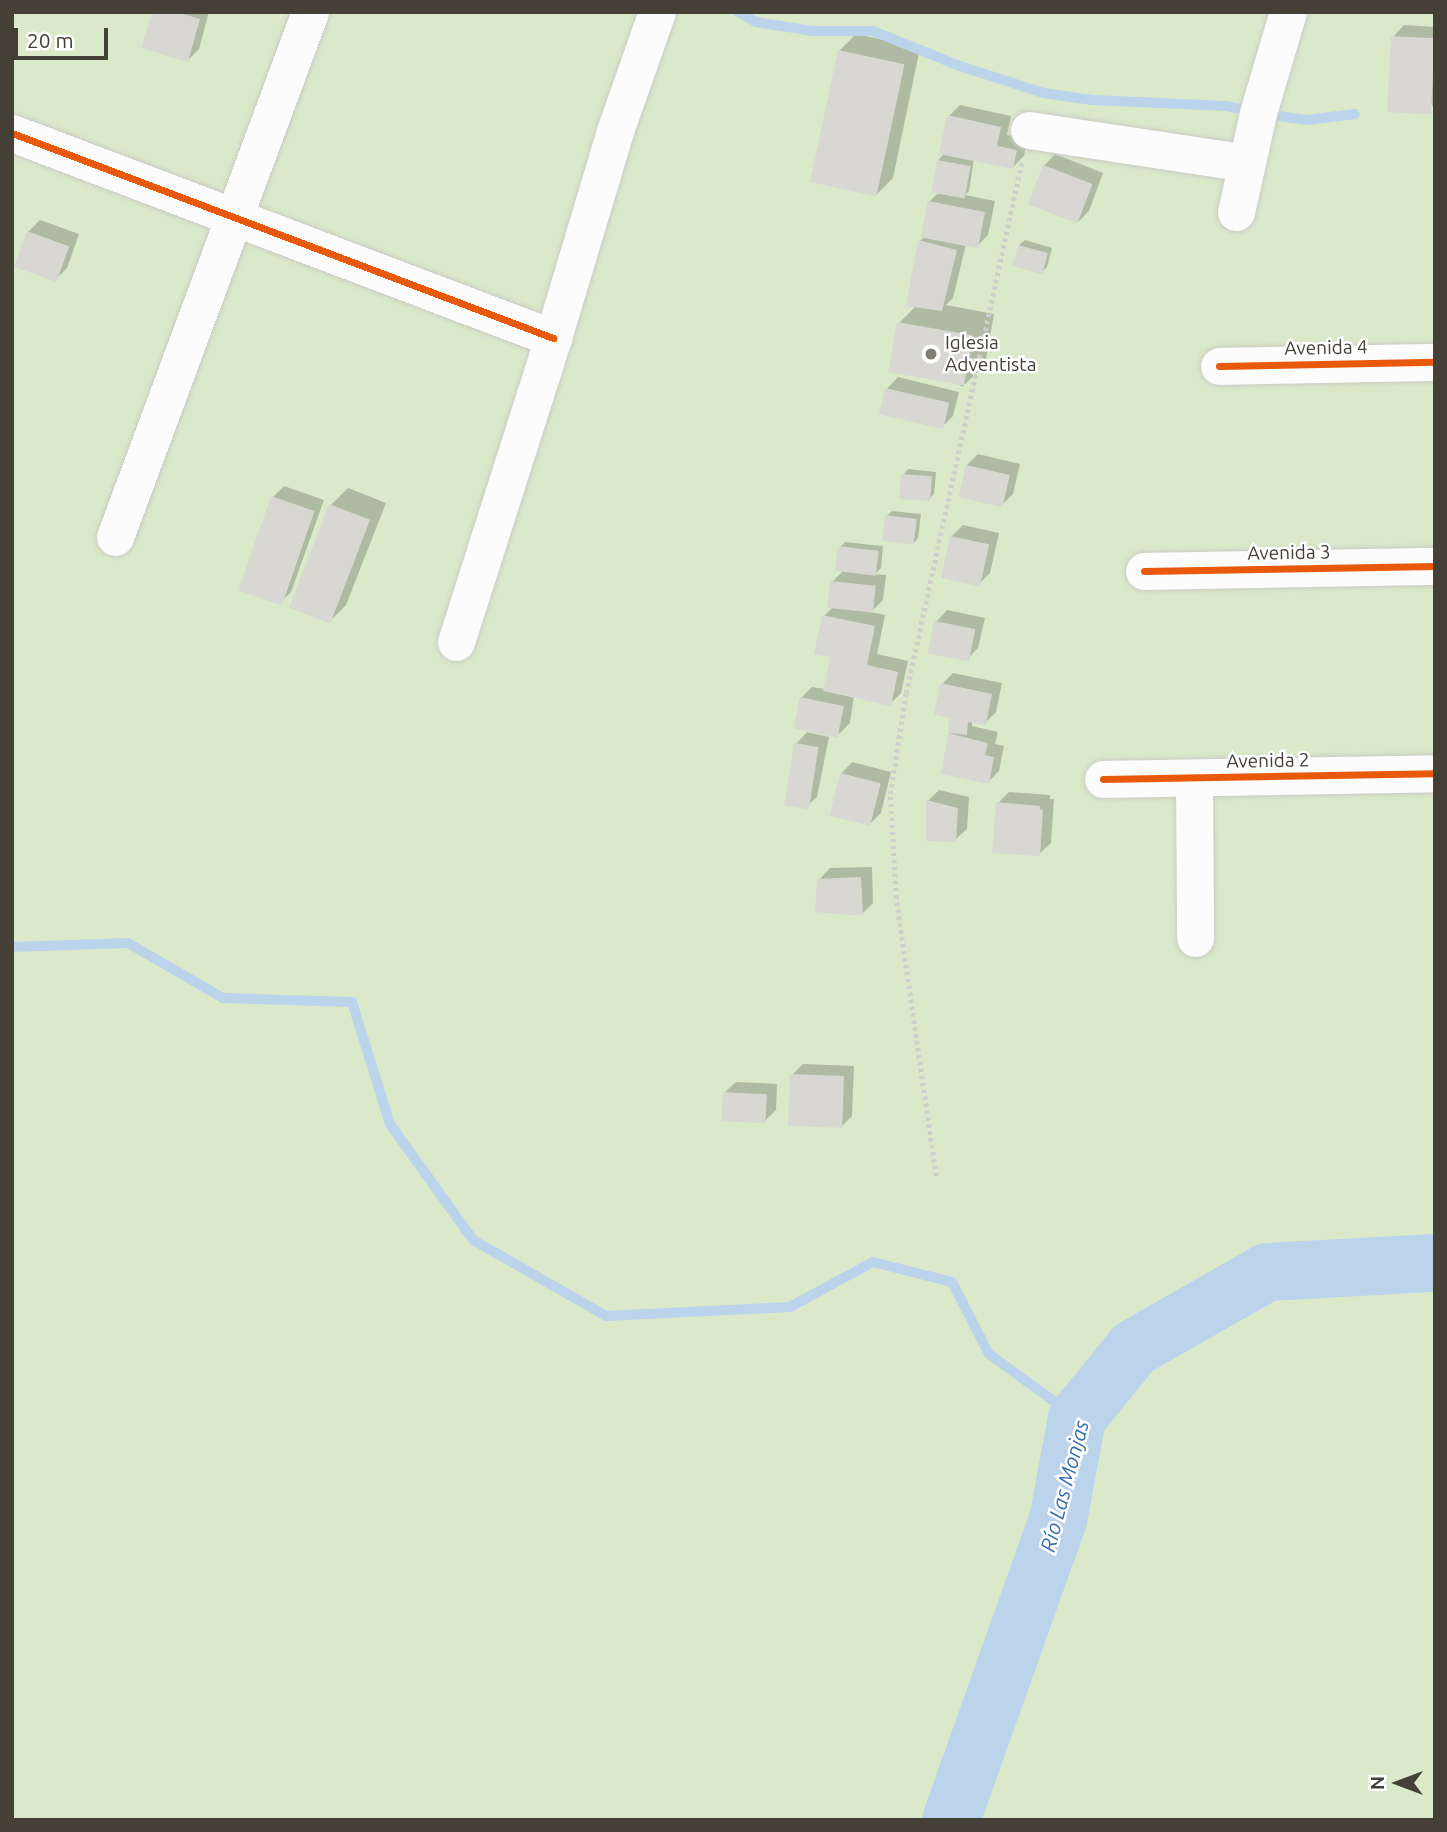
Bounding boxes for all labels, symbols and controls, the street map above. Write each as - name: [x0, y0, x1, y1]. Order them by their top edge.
- scale bar: [18, 14, 112, 58]
- text: 20 m: [27, 28, 74, 52]
- place label: Iglesia Adventista: [945, 332, 1037, 376]
- street label: Avenida 4: [1284, 336, 1368, 360]
- marker: Iglesia Adventista: [923, 346, 939, 362]
- street label: Avenida 3: [1247, 541, 1331, 565]
- street label: Avenida 2: [1226, 749, 1310, 773]
- water label: Río Las Monjas: [1034, 1418, 1094, 1554]
- north arrow: [1363, 1748, 1433, 1818]
- text: N: [1366, 1776, 1388, 1790]

